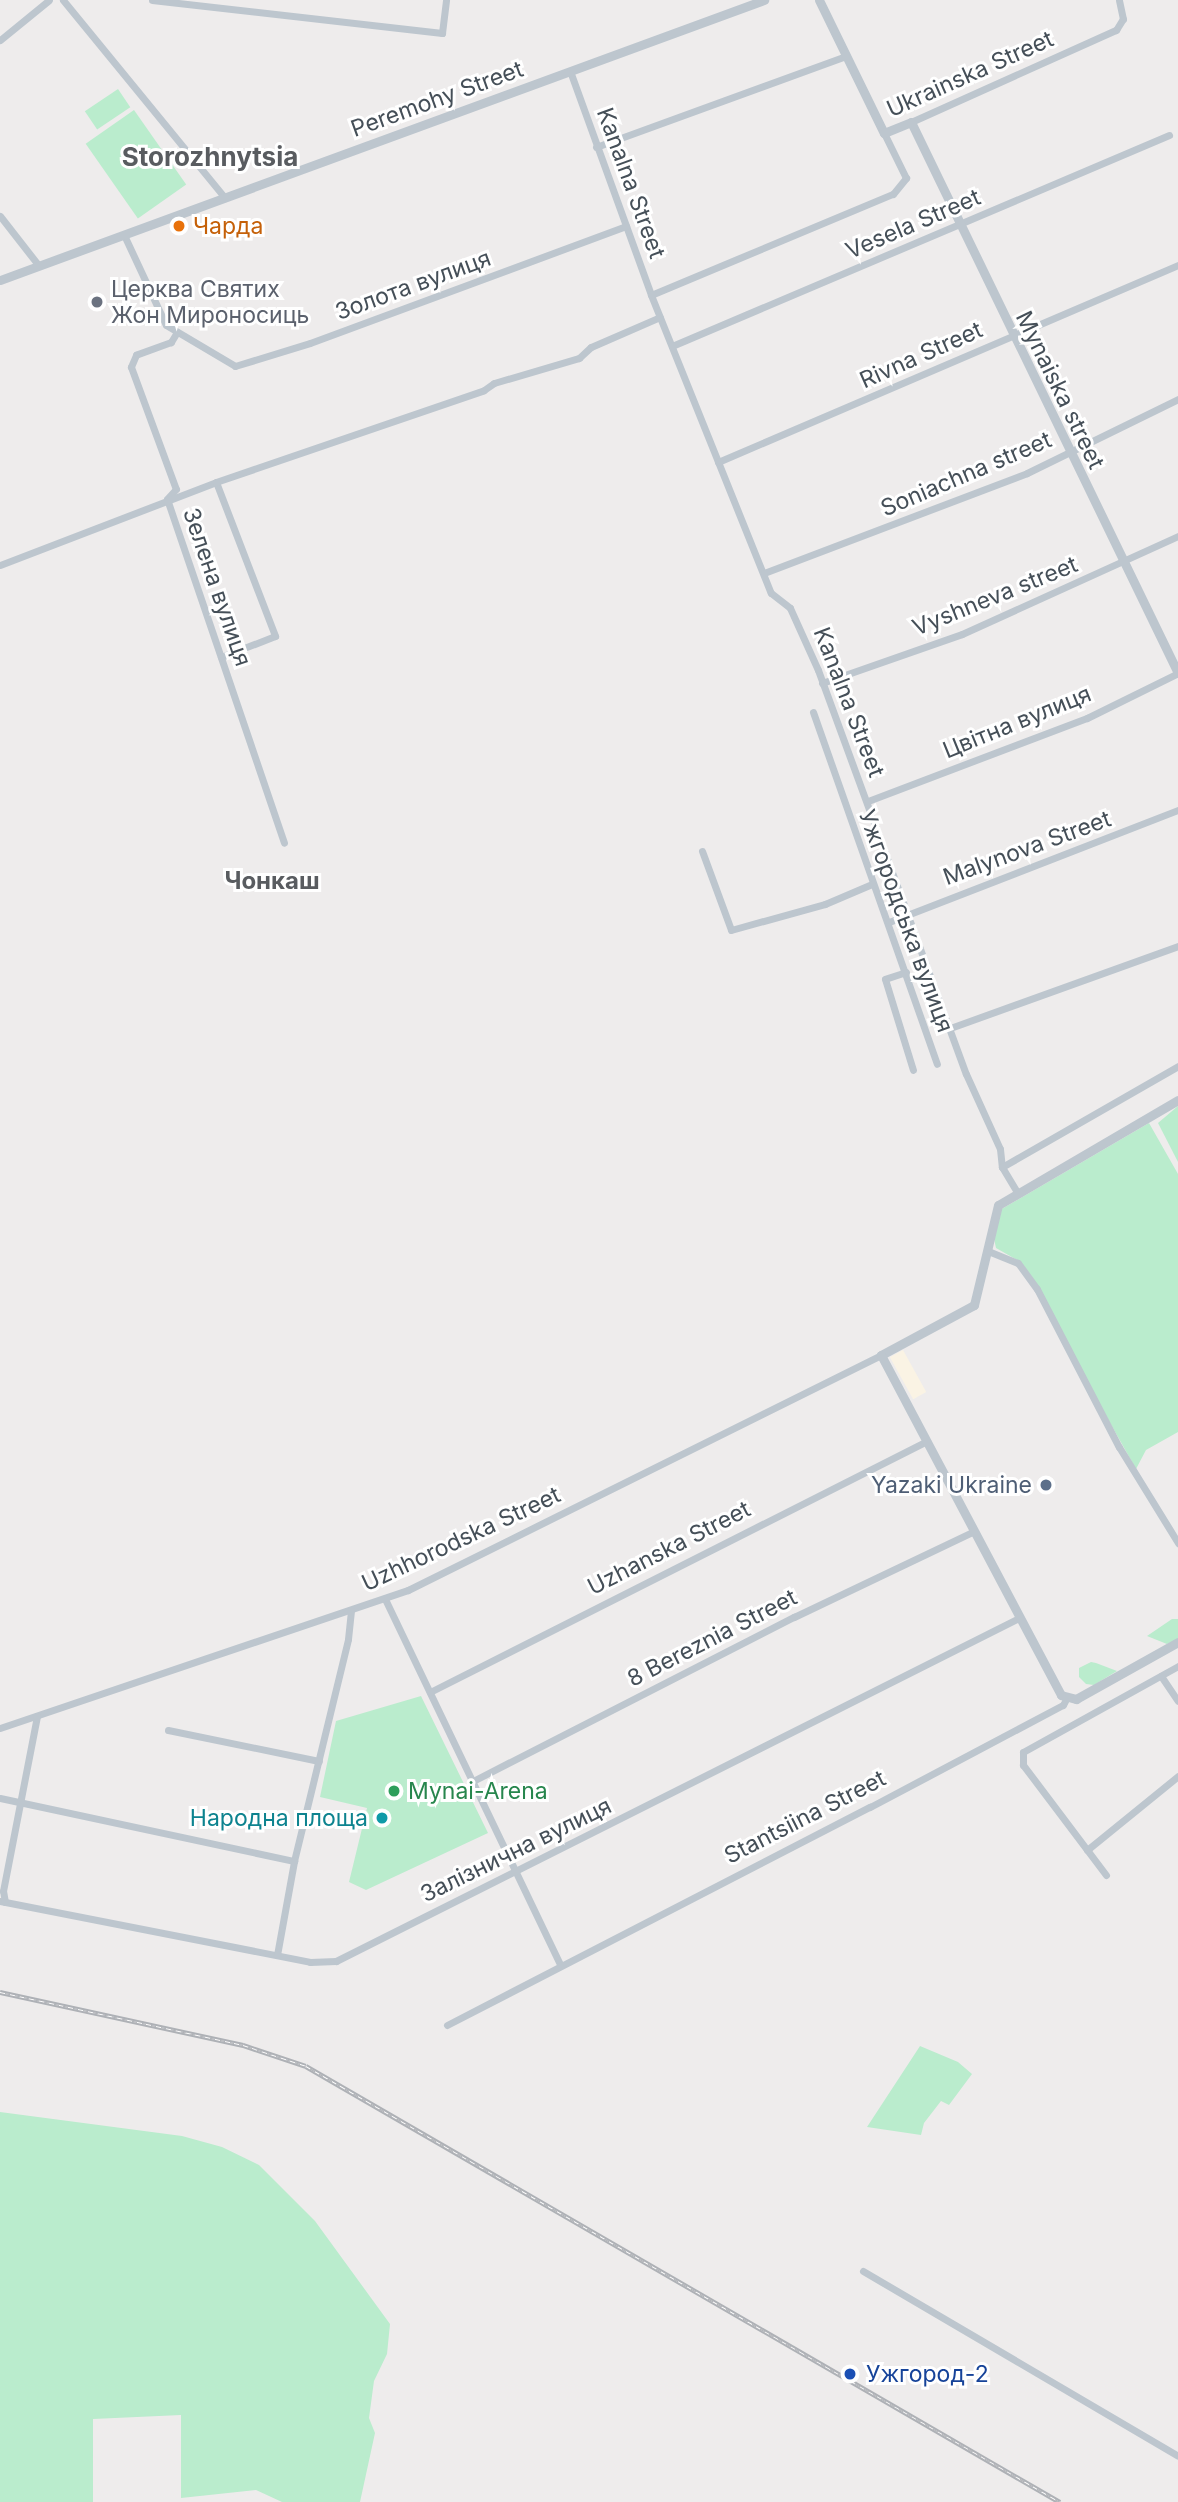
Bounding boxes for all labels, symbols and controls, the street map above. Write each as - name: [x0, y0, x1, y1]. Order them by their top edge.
- street label: Ukrainska Street: [882, 25, 1058, 123]
- street label: Peremohy Street: [347, 55, 527, 143]
- street label: Kanalna Street: [591, 104, 671, 262]
- district label: Storozhnytsia: [122, 141, 298, 173]
- street label: Vesela Street: [842, 183, 984, 265]
- place label: Чарда: [193, 212, 263, 240]
- marker: Чарда: [171, 218, 187, 234]
- street label: Золота вулиця: [332, 244, 494, 326]
- place label: Церква Святих Жон Мироносиць: [111, 275, 309, 329]
- marker: Церква Святих Жон Мироносиць: [89, 294, 105, 310]
- street label: Mynaiska street: [1010, 307, 1110, 473]
- street label: Rivna Street: [855, 316, 987, 394]
- street label: Soniachna street: [877, 426, 1055, 522]
- street label: Зелена вулиця: [177, 504, 257, 670]
- street label: Vyshneva street: [908, 550, 1082, 642]
- street label: Kanalna Street: [808, 623, 890, 781]
- street label: Цвітна вулиця: [939, 680, 1095, 764]
- street label: Malynova Street: [939, 805, 1115, 891]
- street label: Ужгородська вулиця: [853, 806, 959, 1036]
- district label: Чонкаш: [224, 867, 320, 895]
- place label: Yazaki Ukraine: [871, 1471, 1032, 1499]
- marker: Yazaki Ukraine: [1038, 1477, 1054, 1493]
- street label: Uzhhorodska Street: [357, 1481, 565, 1597]
- street label: Uzhanska Street: [583, 1495, 755, 1601]
- street label: 8 Bereznia Street: [623, 1583, 801, 1693]
- street label: Stantsiina Street: [720, 1764, 890, 1870]
- place label: Mynai-Arena: [408, 1777, 548, 1805]
- marker: Mynai-Arena: [386, 1783, 402, 1799]
- street label: Залізнична вулиця: [416, 1792, 616, 1908]
- place label: Народна площа: [190, 1804, 368, 1832]
- marker: Народна площа: [374, 1810, 390, 1826]
- place label: Ужгород-2: [866, 2360, 989, 2388]
- marker: Ужгород-2: [840, 2364, 860, 2384]

